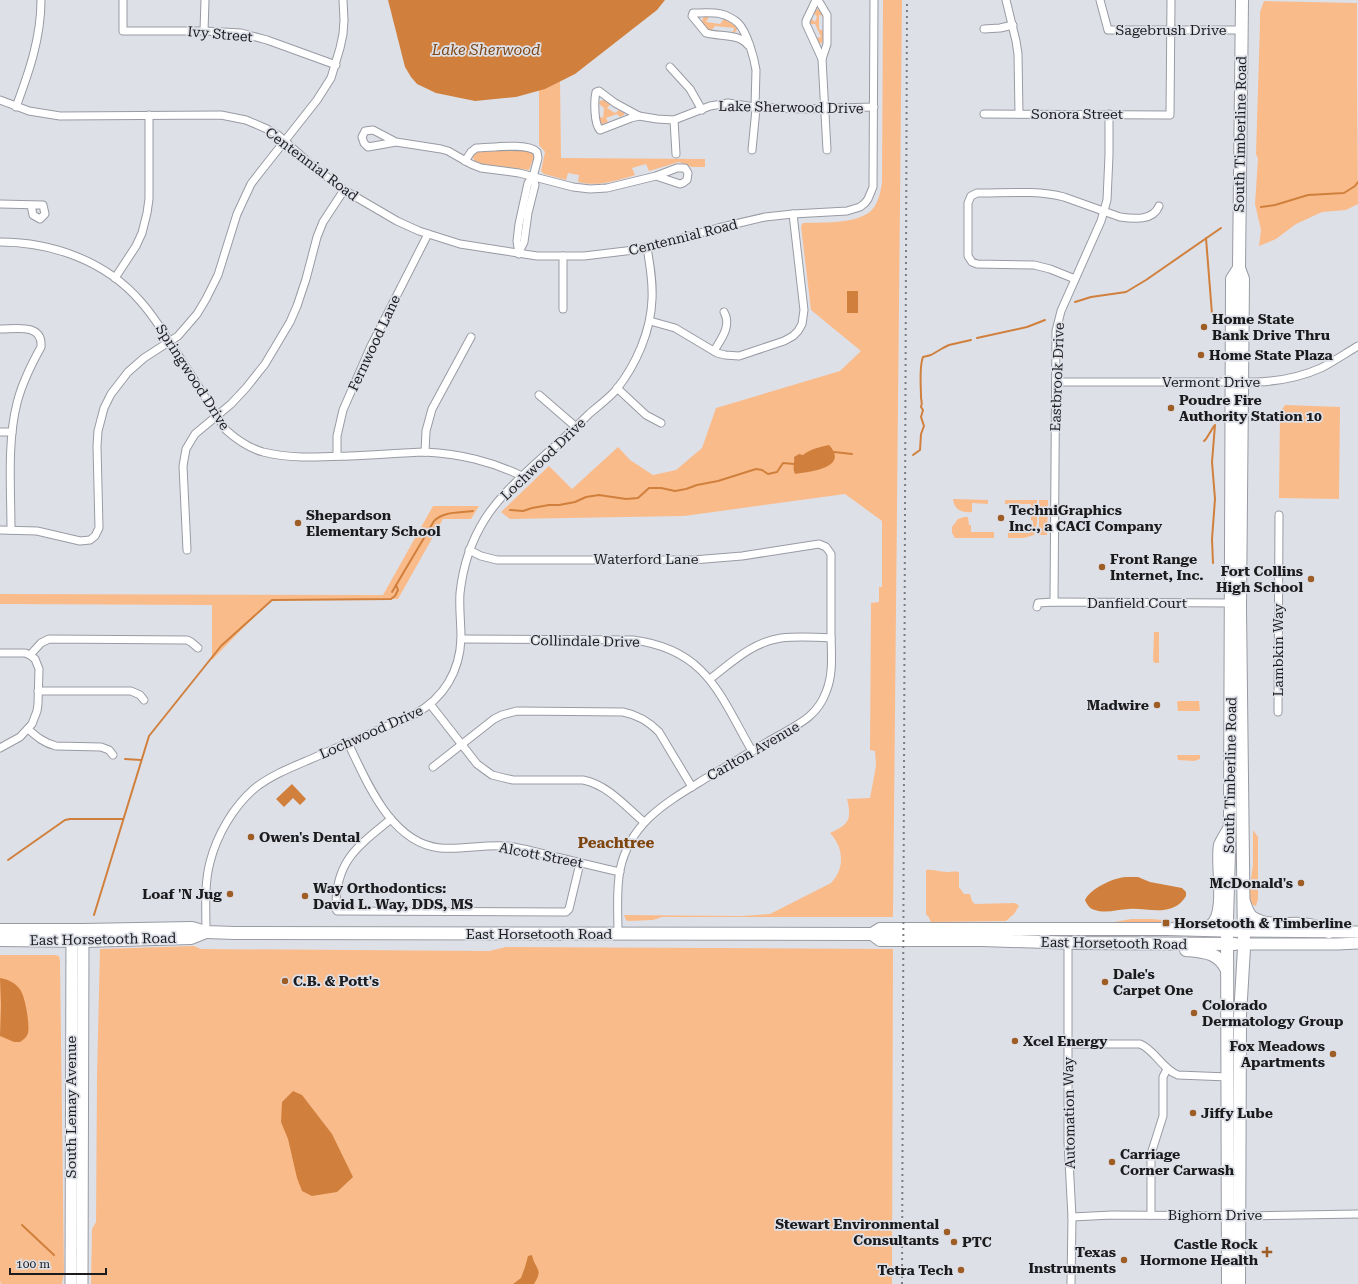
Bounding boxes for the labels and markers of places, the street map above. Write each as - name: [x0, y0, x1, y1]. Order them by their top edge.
- place label: Home State Bank Drive Thru: [1212, 311, 1330, 343]
- marker: Home State Bank Drive Thru: [1199, 322, 1209, 332]
- place label: Home State Plaza: [1209, 347, 1333, 363]
- marker: Home State Plaza: [1196, 350, 1206, 360]
- place label: Poudre Fire Authority Station 10: [1179, 392, 1322, 424]
- marker: Poudre Fire Authority Station 10: [1166, 403, 1176, 413]
- place label: TechniGraphics Inc., a CACI Company: [1009, 502, 1163, 534]
- place label: Shepardson Elementary School: [306, 507, 441, 539]
- marker: TechniGraphics Inc., a CACI Company: [996, 513, 1006, 523]
- marker: Shepardson Elementary School: [293, 518, 303, 528]
- place label: Front Range Internet, Inc.: [1110, 551, 1204, 583]
- marker: Front Range Internet, Inc.: [1097, 562, 1107, 572]
- place label: Fort Collins High School: [1216, 563, 1303, 595]
- marker: Fort Collins High School: [1306, 574, 1316, 584]
- place label: Madwire: [1087, 697, 1149, 713]
- marker: Madwire: [1152, 700, 1162, 710]
- place label: Owen's Dental: [259, 829, 361, 845]
- marker: Owen's Dental: [246, 832, 256, 842]
- place label: McDonald's: [1210, 875, 1293, 891]
- marker: McDonald's: [1296, 878, 1306, 888]
- place label: Way Orthodontics: David L. Way, DDS, MS: [313, 880, 473, 912]
- place label: Loaf 'N Jug: [142, 886, 222, 902]
- marker: Loaf 'N Jug: [225, 889, 235, 899]
- marker: Way Orthodontics: David L. Way, DDS, MS: [300, 891, 310, 901]
- place label: Horsetooth & Timberline: [1174, 915, 1352, 931]
- marker: Horsetooth & Timberline: [1161, 918, 1171, 928]
- place label: Dale's Carpet One: [1113, 966, 1193, 998]
- place label: C.B. & Pott's: [293, 973, 379, 989]
- marker: C.B. & Pott's: [280, 976, 290, 986]
- marker: Dale's Carpet One: [1100, 977, 1110, 987]
- place label: Colorado Dermatology Group: [1202, 997, 1343, 1029]
- marker: Colorado Dermatology Group: [1189, 1008, 1199, 1018]
- place label: Xcel Energy: [1023, 1033, 1108, 1049]
- marker: Xcel Energy: [1010, 1036, 1020, 1046]
- place label: Fox Meadows Apartments: [1230, 1038, 1325, 1070]
- marker: Fox Meadows Apartments: [1328, 1049, 1338, 1059]
- place label: Jiffy Lube: [1201, 1105, 1273, 1121]
- marker: Jiffy Lube: [1188, 1108, 1198, 1118]
- place label: Carriage Corner Carwash: [1120, 1146, 1235, 1178]
- marker: Carriage Corner Carwash: [1107, 1157, 1117, 1167]
- place label: Stewart Environmental Consultants: [775, 1216, 939, 1248]
- marker: Stewart Environmental Consultants: [942, 1227, 952, 1237]
- place label: PTC: [962, 1234, 992, 1250]
- place label: Castle Rock Hormone Health: [1140, 1236, 1259, 1268]
- marker: PTC: [949, 1237, 959, 1247]
- place label: Texas Instruments: [1028, 1244, 1116, 1276]
- marker: Castle Rock Hormone Health: [1261, 1246, 1273, 1258]
- marker: Texas Instruments: [1119, 1255, 1129, 1265]
- place label: Tetra Tech: [877, 1262, 954, 1278]
- marker: Tetra Tech: [956, 1265, 966, 1275]

